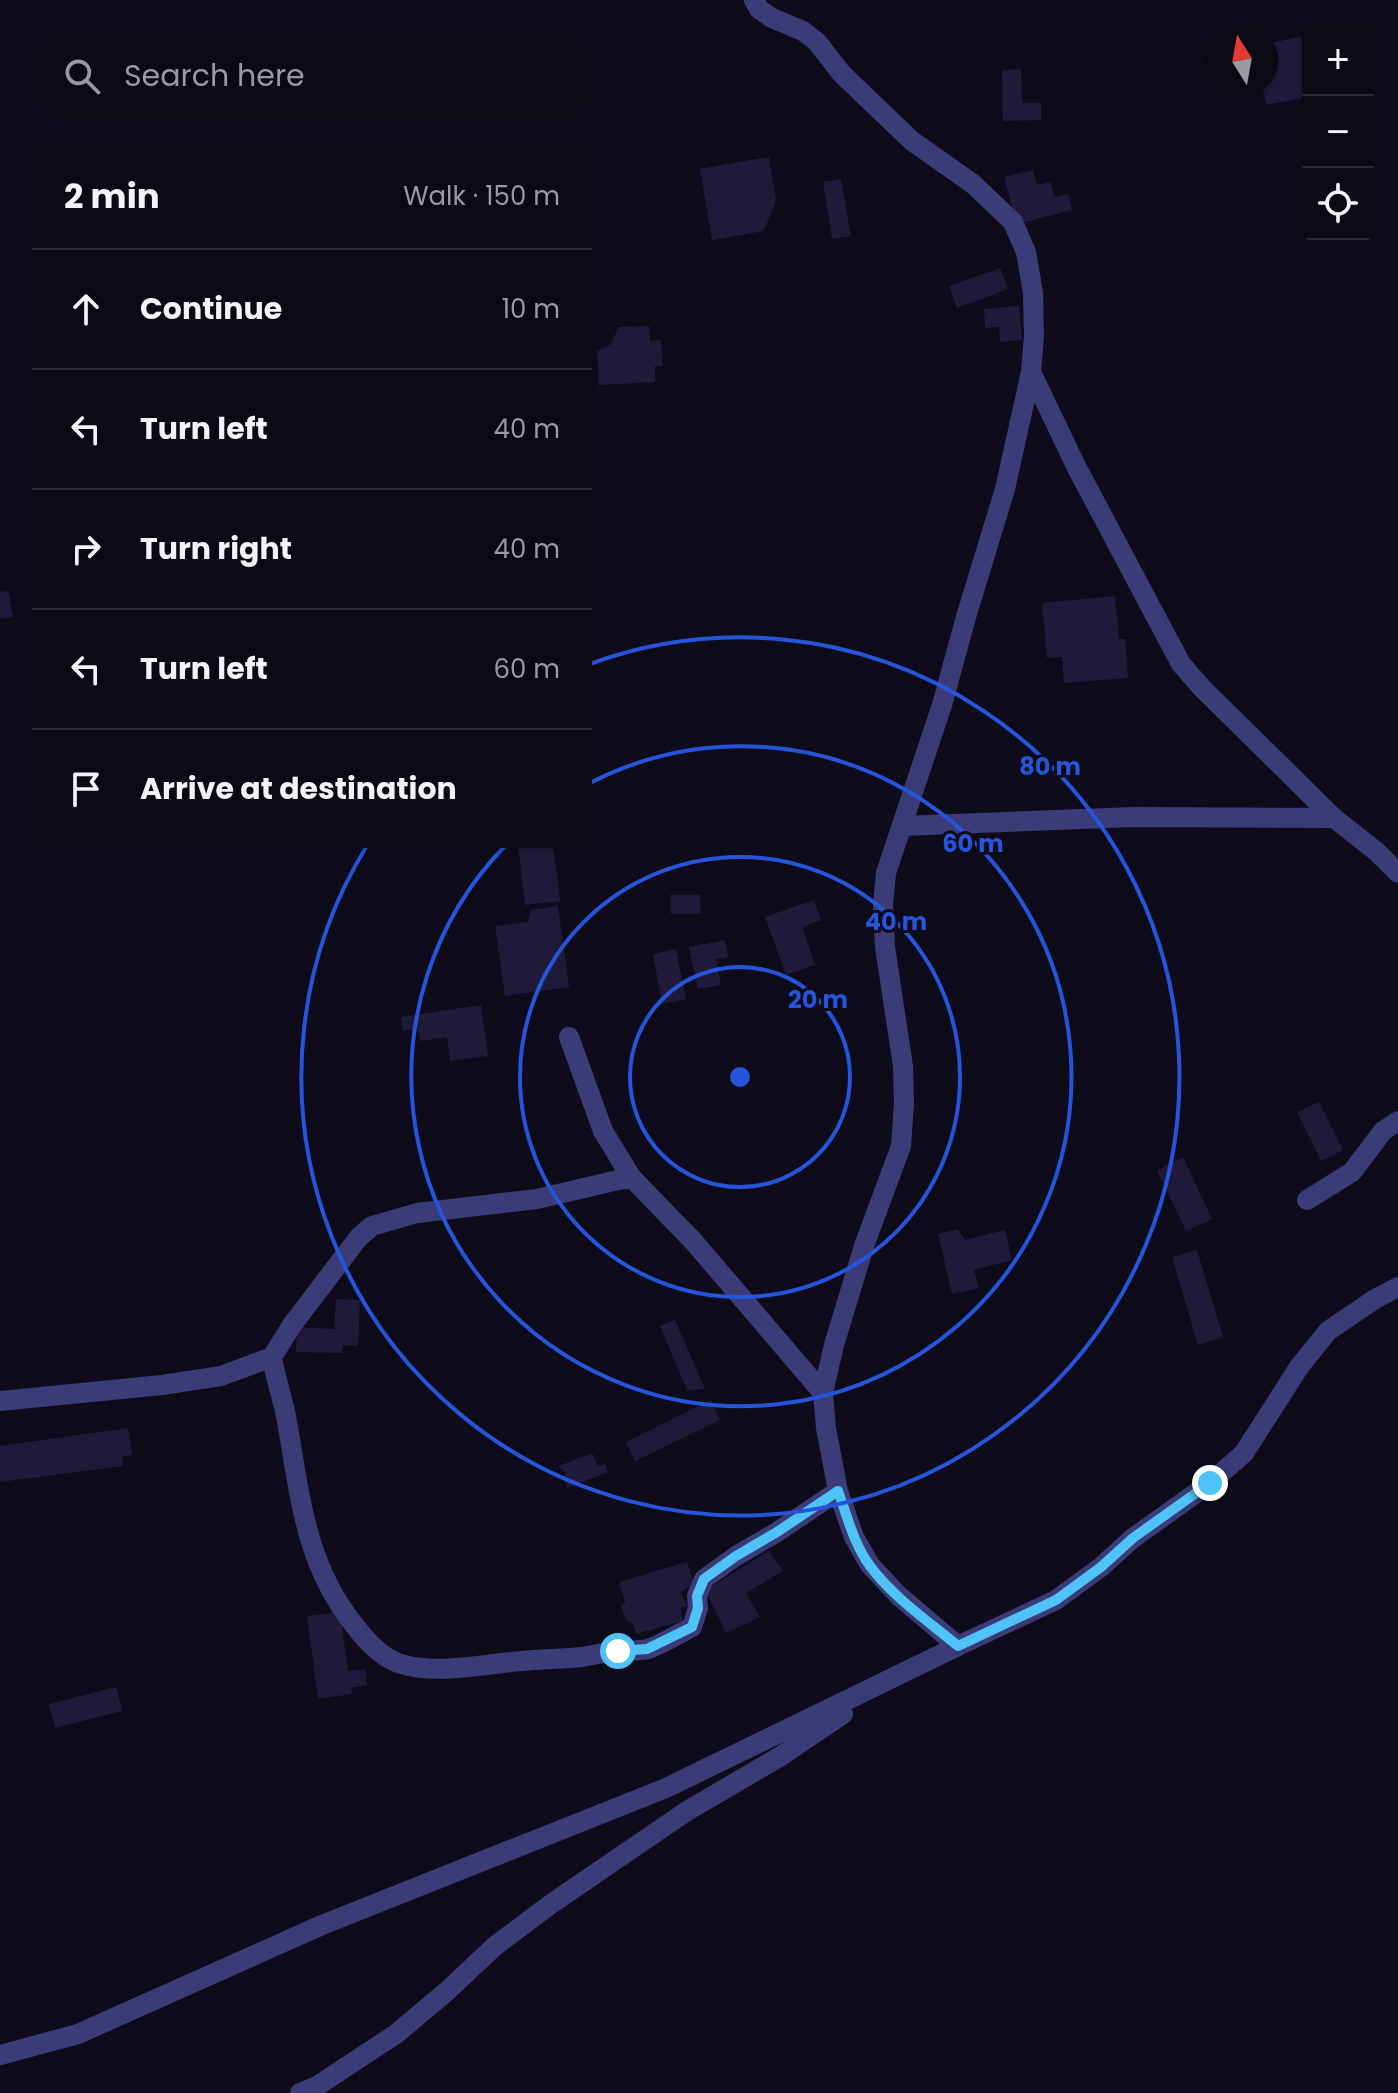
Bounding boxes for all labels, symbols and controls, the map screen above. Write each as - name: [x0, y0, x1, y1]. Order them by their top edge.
- north arrow: [1206, 24, 1278, 96]
- map controls: [1302, 24, 1374, 240]
- button: +: [1302, 24, 1374, 96]
- search box: [32, 32, 592, 120]
- icon: search: [60, 54, 104, 98]
- text: Search here: [124, 54, 305, 97]
- button: −: [1302, 96, 1374, 168]
- button: locate: [1302, 168, 1374, 240]
- text: 2 min: [64, 172, 160, 220]
- text: Walk · 150 m: [403, 178, 560, 214]
- icon: ahead: [64, 287, 108, 331]
- text: Continue: [140, 287, 282, 330]
- text: 10 m: [502, 291, 560, 327]
- icon: left: [64, 407, 108, 451]
- text: Turn left: [140, 407, 268, 450]
- text: 40 m: [494, 411, 560, 447]
- icon: right: [64, 527, 108, 571]
- text: Turn right: [140, 527, 292, 570]
- text: 40 m: [494, 531, 560, 567]
- icon: left: [64, 647, 108, 691]
- text: Turn left: [140, 647, 268, 690]
- text: 60 m: [493, 651, 560, 687]
- text: 80 m: [1019, 750, 1081, 783]
- icon: arrive: [64, 767, 108, 811]
- text: Arrive at destination: [140, 767, 457, 810]
- text: 60 m: [942, 827, 1004, 860]
- text: 40 m: [865, 905, 927, 938]
- text: 20 m: [788, 983, 848, 1016]
- centre of rings: [726, 1063, 754, 1091]
- route end: [1192, 1465, 1228, 1501]
- route start: [600, 1633, 636, 1669]

